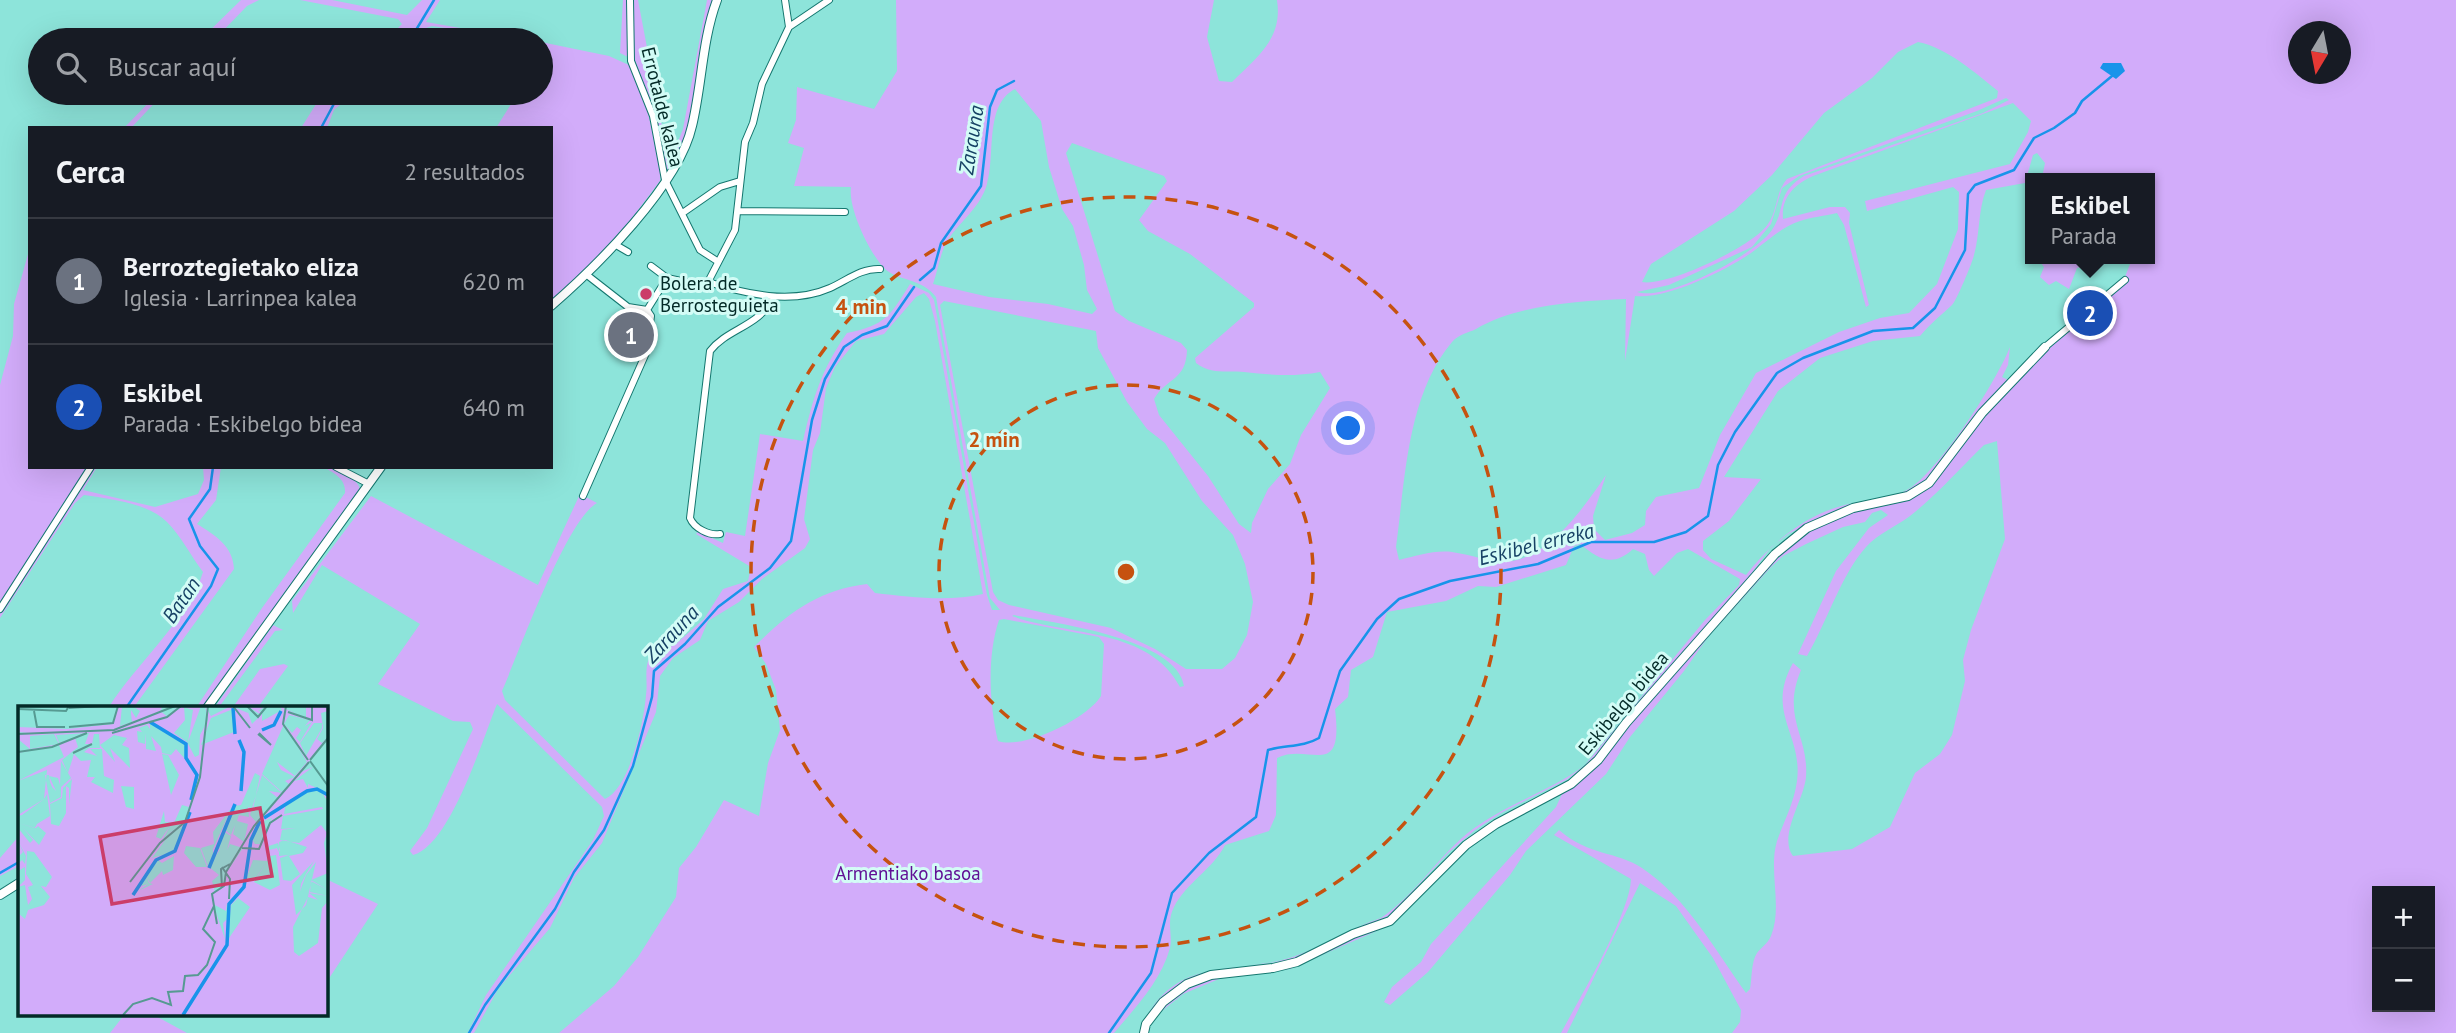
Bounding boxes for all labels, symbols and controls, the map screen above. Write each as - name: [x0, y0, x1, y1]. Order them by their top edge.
- north arrow: [2288, 21, 2351, 84]
- search box: [28, 28, 553, 105]
- street label: Errotalde kalea: [637, 45, 689, 169]
- icon: search: [52, 48, 90, 86]
- text: Buscar aquí: [108, 50, 236, 83]
- water label: Zarauna: [952, 103, 990, 178]
- text: Cerca: [56, 152, 125, 191]
- text: 2 resultados: [404, 157, 525, 186]
- popup: [2025, 173, 2155, 264]
- text: Eskibel: [2050, 188, 2130, 221]
- text: Parada: [2050, 221, 2117, 250]
- text: Berroztegietako eliza: [123, 250, 359, 283]
- text: 1: [72, 267, 86, 296]
- text: 620 m: [463, 267, 525, 296]
- place label: Bolera de Berrosteguieta: [660, 271, 779, 317]
- text: Iglesia · Larrinpea kalea: [123, 283, 357, 312]
- marker: Bolera de Berrosteguieta: [638, 286, 654, 302]
- pin: 2: [2067, 287, 2113, 339]
- text: 4 min: [835, 293, 887, 320]
- pin: 1: [608, 309, 654, 361]
- text: Eskibel: [123, 376, 202, 409]
- text: 2: [72, 393, 86, 422]
- text: 640 m: [463, 393, 525, 422]
- text: Parada · Eskibelgo bidea: [123, 409, 363, 438]
- your location: [1331, 411, 1365, 445]
- text: 2 min: [968, 426, 1020, 453]
- water label: Eskibel erreka: [1475, 516, 1597, 571]
- centre of rings: [1114, 560, 1138, 584]
- water label: Batan: [156, 572, 206, 628]
- water label: Zarauna: [637, 599, 705, 669]
- street label: Eskibelgo bidea: [1573, 646, 1673, 760]
- inset map: [18, 706, 327, 1016]
- park label: Armentiako basoa: [835, 861, 981, 885]
- map controls: [2372, 886, 2435, 1012]
- button: +: [2372, 886, 2435, 949]
- button: −: [2372, 949, 2435, 1012]

